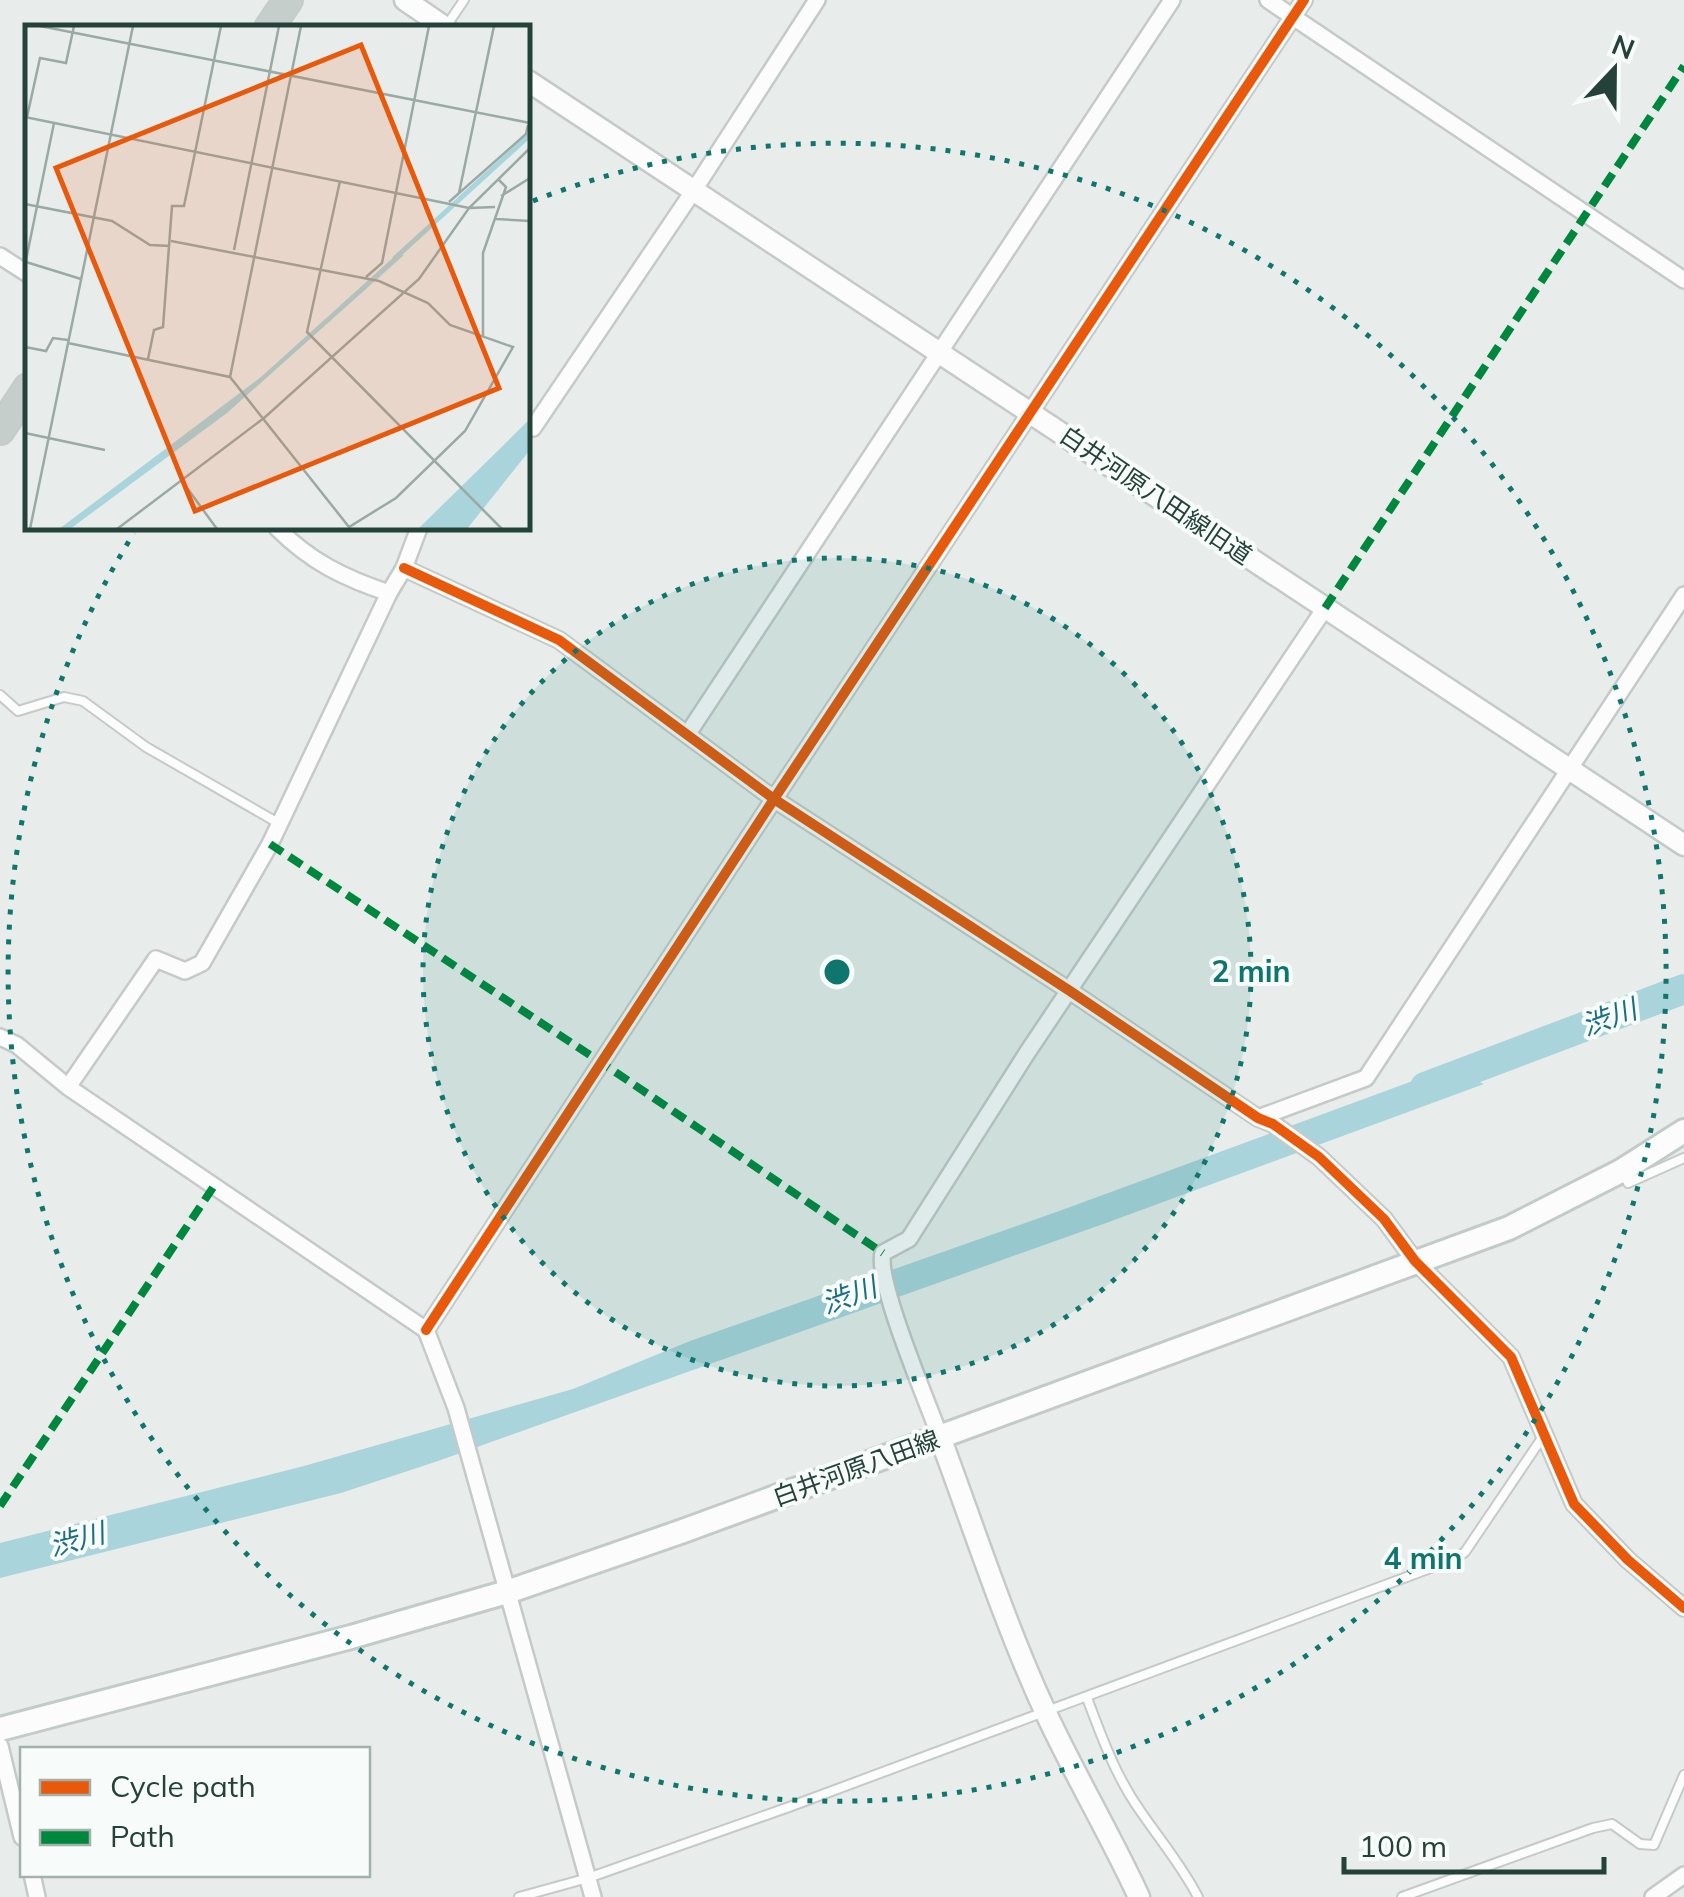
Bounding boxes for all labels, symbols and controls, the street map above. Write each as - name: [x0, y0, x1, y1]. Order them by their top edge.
- north arrow: [1564, 20, 1664, 120]
- inset map: [25, 25, 530, 530]
- text: N: [1607, 26, 1640, 67]
- street label: 白井河原八田線旧道: [1054, 419, 1258, 570]
- text: 2 min: [1211, 952, 1291, 990]
- centre of rings: [819, 954, 855, 990]
- water label: 渋川: [1577, 989, 1644, 1043]
- water label: 渋川: [817, 1267, 884, 1321]
- street label: 白井河原八田線: [768, 1423, 943, 1512]
- water label: 渋川: [45, 1514, 111, 1563]
- text: 4 min: [1383, 1539, 1463, 1577]
- legend: [20, 1747, 370, 1877]
- text: Cycle path: [110, 1767, 256, 1805]
- scale bar: [1344, 1812, 1604, 1874]
- text: Path: [110, 1817, 175, 1855]
- text: 100 m: [1359, 1827, 1447, 1865]

